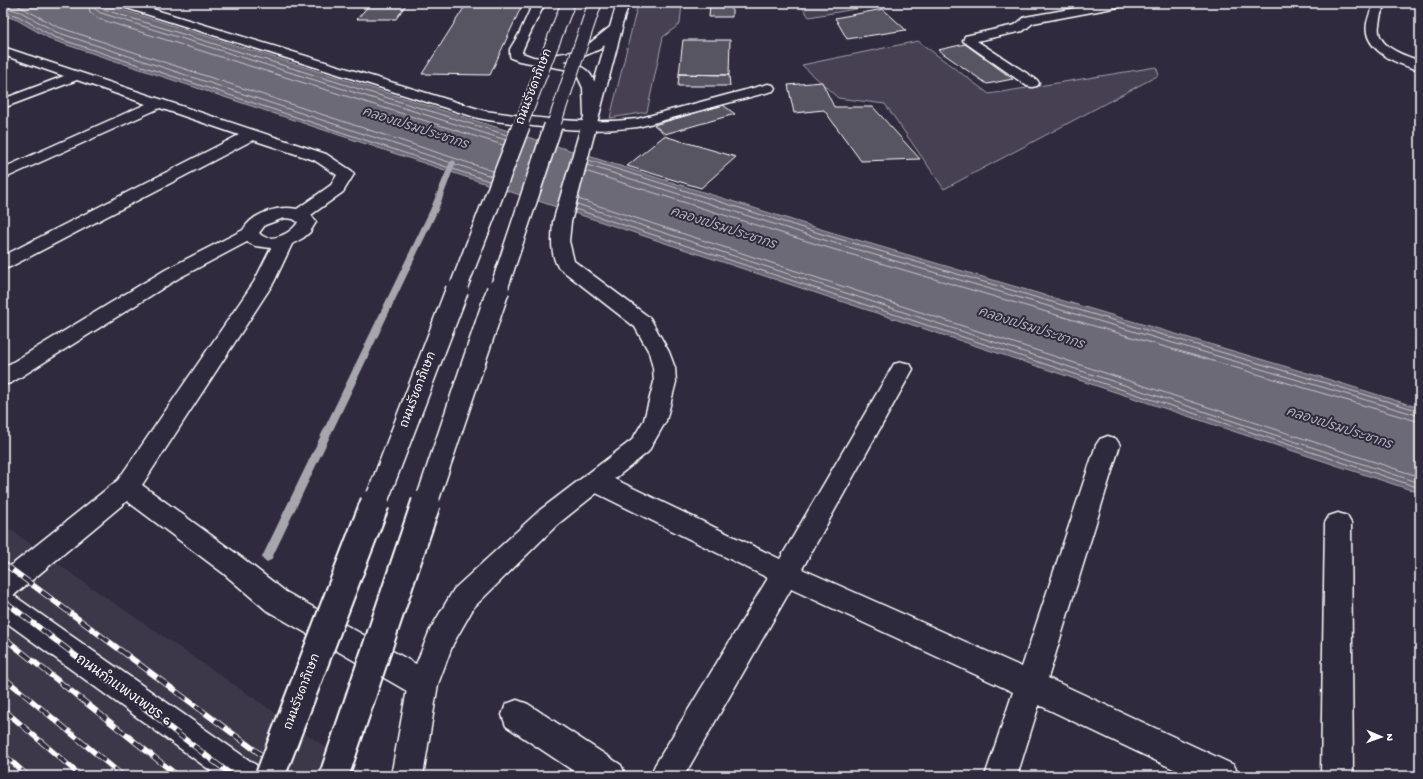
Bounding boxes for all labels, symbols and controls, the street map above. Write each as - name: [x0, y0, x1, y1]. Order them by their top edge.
- street label: ถนนรัชดาภิเษก: [512, 46, 556, 127]
- water label: คลองเปรมประชากร: [360, 103, 471, 154]
- water label: คลองเปรมประชากร: [668, 203, 779, 254]
- water label: คลองเปรมประชากร: [976, 303, 1087, 354]
- street label: ถนนรัชดาภิเษก: [396, 349, 440, 430]
- water label: คลองเปรมประชากร: [1284, 403, 1395, 454]
- street label: ถนนกำแพงเพชร 6: [72, 650, 176, 731]
- street label: ถนนรัชดาภิเษก: [280, 651, 324, 732]
- north arrow: [1361, 717, 1401, 757]
- text: N: [1383, 733, 1395, 741]

